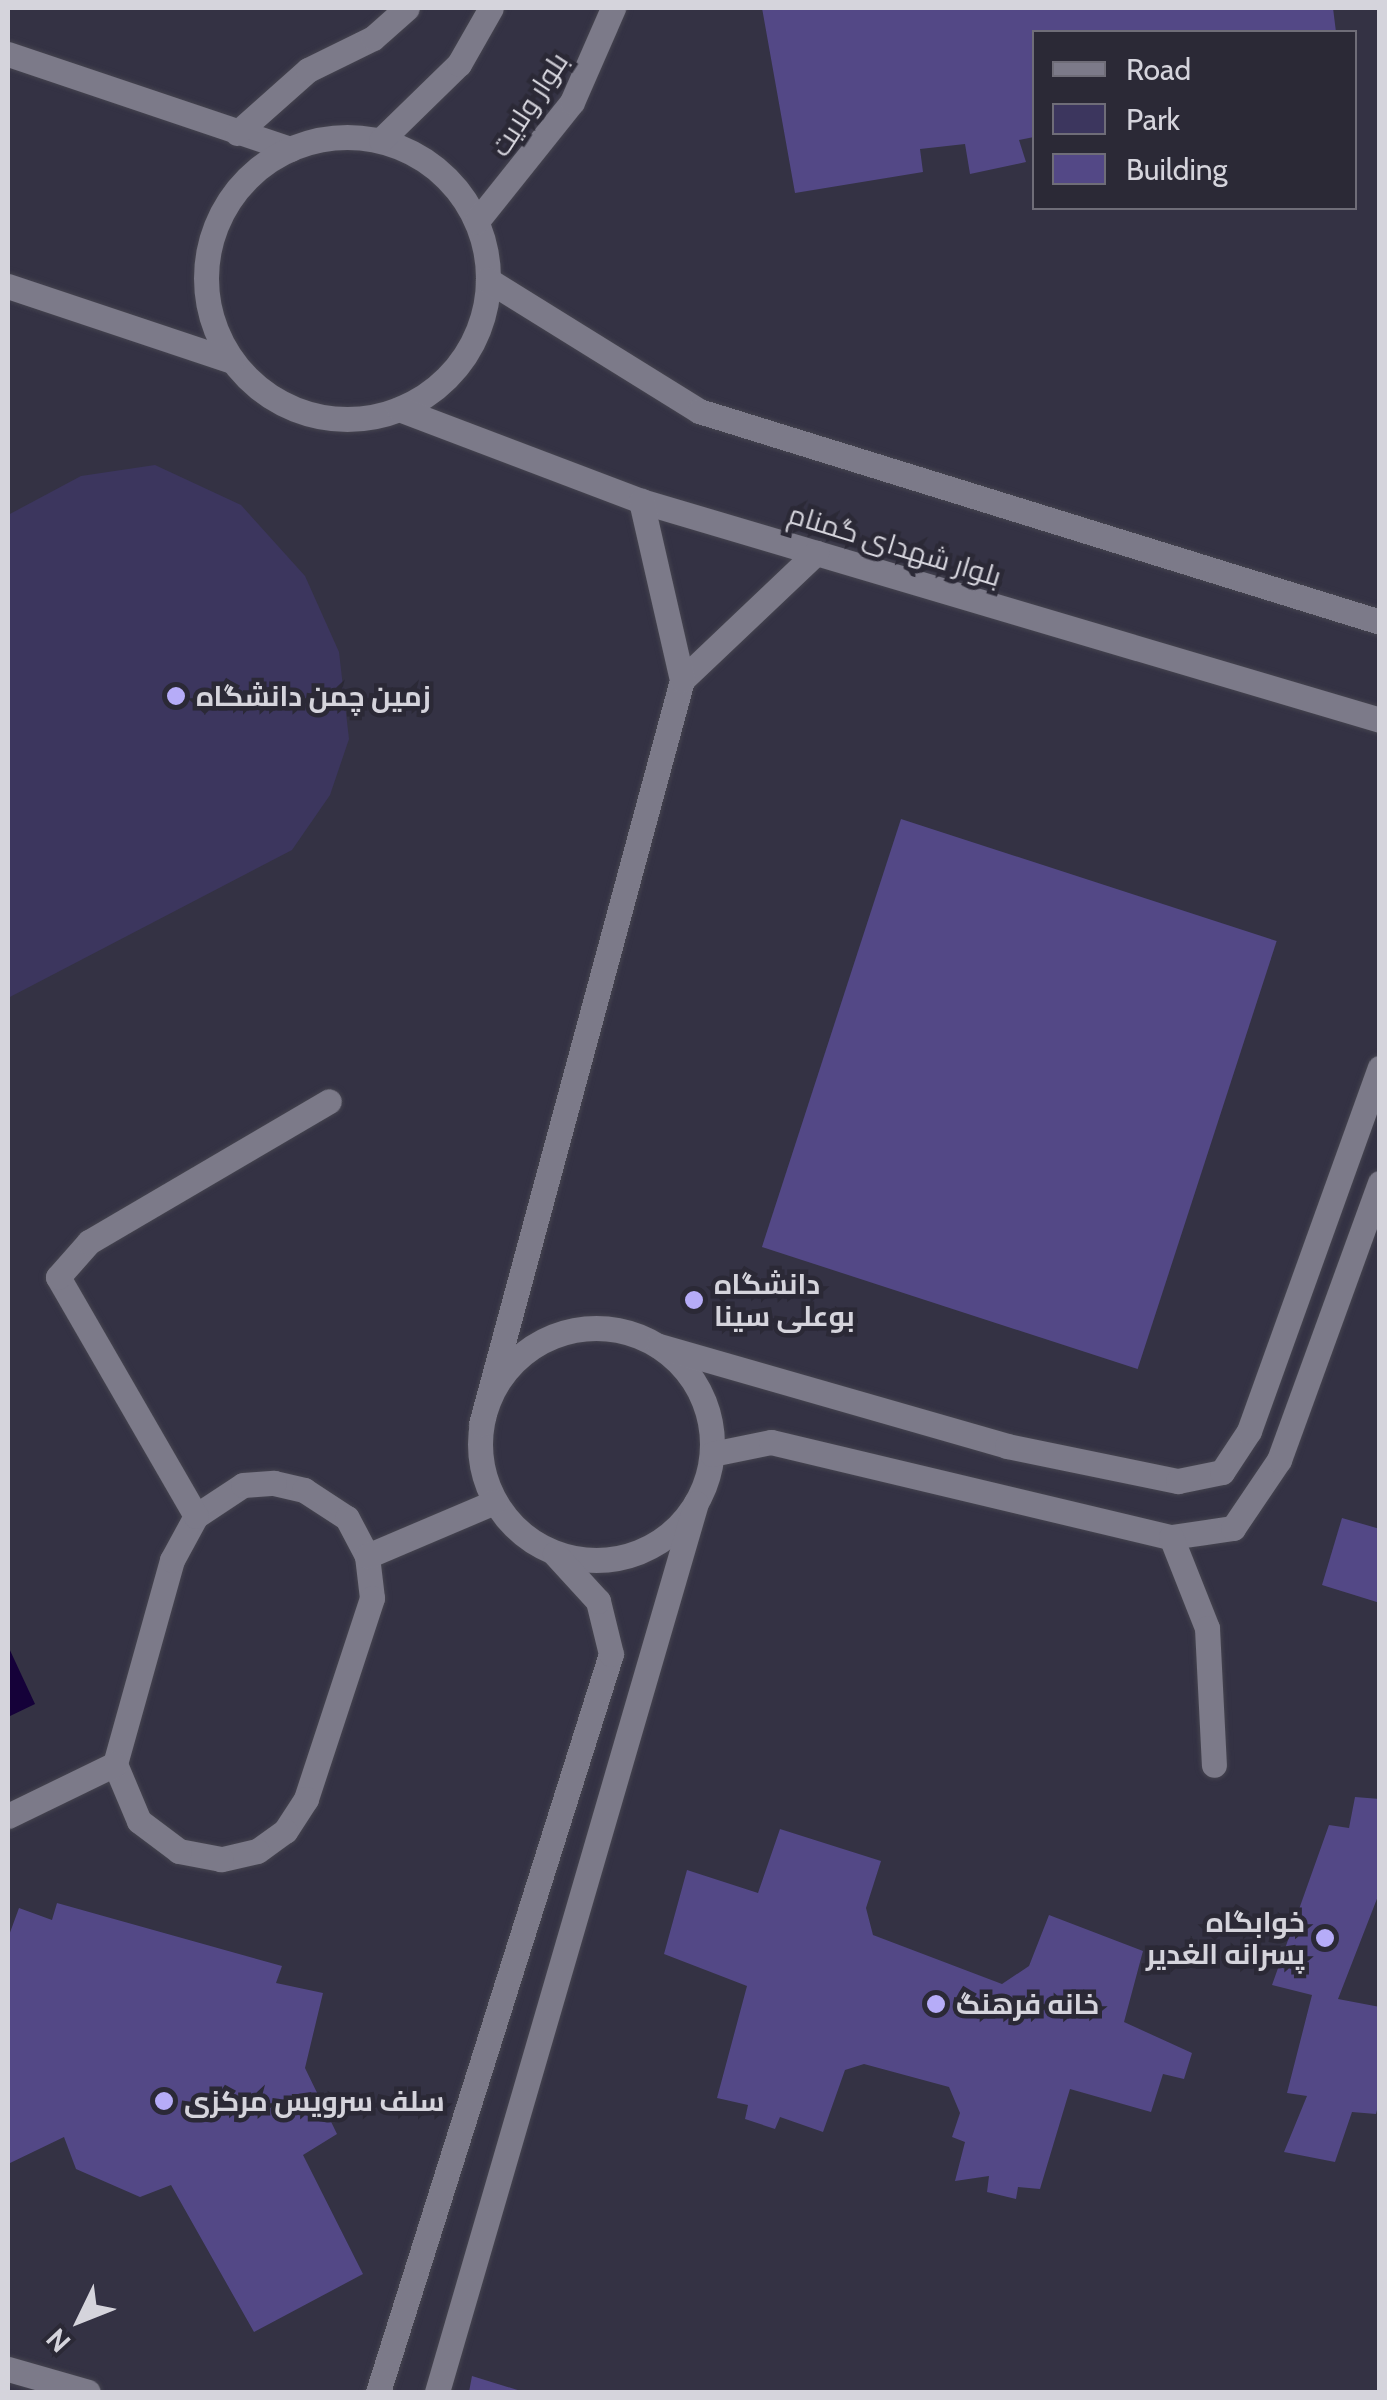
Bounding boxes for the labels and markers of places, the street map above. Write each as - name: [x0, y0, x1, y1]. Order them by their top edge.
- place label: زمین چمن دانشگاه: [196, 679, 431, 713]
- marker: زمین چمن دانشگاه: [165, 685, 187, 707]
- place label: دانشگاه بوعلی سینا: [714, 1267, 855, 1333]
- marker: دانشگاه بوعلی سینا: [683, 1289, 705, 1311]
- place label: خوابگاه پسرانه الغدیر: [1146, 1905, 1305, 1971]
- marker: خوابگاه پسرانه الغدیر: [1314, 1927, 1336, 1949]
- place label: خانه فرهنگ: [956, 1987, 1099, 2021]
- marker: خانه فرهنگ: [925, 1993, 947, 2015]
- place label: سلف سرویس مرکزی: [184, 2084, 445, 2118]
- marker: سلف سرویس مرکزی: [153, 2090, 175, 2112]

